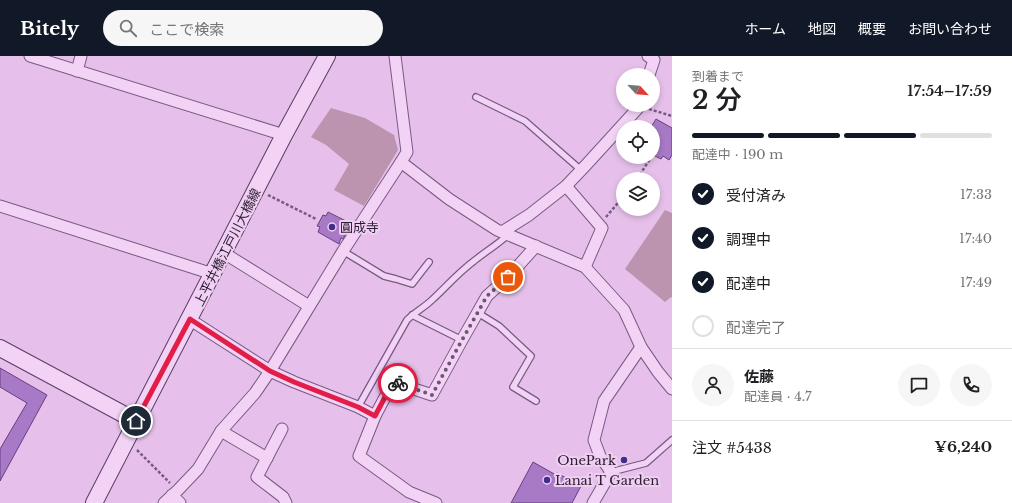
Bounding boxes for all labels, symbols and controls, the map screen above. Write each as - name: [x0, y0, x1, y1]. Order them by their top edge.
- search box: [103, 10, 383, 46]
- text: Bitely: [20, 17, 79, 40]
- icon: search: [117, 17, 139, 39]
- text: ここで検索: [149, 20, 224, 39]
- text: ホーム: [744, 20, 786, 38]
- text: 地図: [808, 20, 836, 38]
- text: 概要: [858, 20, 886, 38]
- text: お問い合わせ: [908, 20, 992, 38]
- north arrow: [616, 68, 660, 112]
- map controls: [616, 68, 660, 216]
- text: 到着まで: [692, 68, 744, 85]
- text: 17:54–17:59: [907, 81, 992, 100]
- text: 2 分: [692, 84, 742, 116]
- button: locate: [616, 120, 660, 164]
- text: 配達中 · 190 m: [692, 146, 783, 163]
- button: layers: [616, 172, 660, 216]
- icon: check: [692, 183, 714, 205]
- street label: 上平井橋江戸川大橋線: [190, 185, 265, 309]
- text: 受付済み: [726, 186, 786, 205]
- text: 17:33: [960, 186, 992, 203]
- place label: 圓成寺: [340, 219, 379, 236]
- marker: 圓成寺: [327, 222, 337, 232]
- icon: check: [692, 227, 714, 249]
- text: 調理中: [726, 230, 771, 249]
- text: 17:40: [959, 230, 992, 247]
- pin: [491, 260, 525, 294]
- icon: bag: [497, 266, 519, 288]
- icon: check: [692, 271, 714, 293]
- text: 配達中: [726, 274, 771, 293]
- text: 17:49: [960, 274, 992, 291]
- text: 配達完了: [726, 318, 786, 337]
- courier: [378, 363, 418, 403]
- button: person: [692, 364, 734, 406]
- button: chat: [898, 364, 940, 406]
- button: phone: [950, 364, 992, 406]
- text: 佐藤: [744, 367, 774, 386]
- icon: bike: [387, 372, 409, 394]
- text: 配達員 · 4.7: [744, 388, 812, 405]
- pin: [119, 404, 153, 438]
- icon: home: [125, 410, 147, 432]
- text: ¥6,240: [934, 437, 992, 456]
- text: 注文 #5438: [692, 438, 772, 457]
- place label: OnePark: [557, 452, 616, 469]
- marker: OnePark: [619, 455, 629, 465]
- place label: Lanai T Garden: [555, 472, 659, 489]
- marker: Lanai T Garden: [542, 475, 552, 485]

